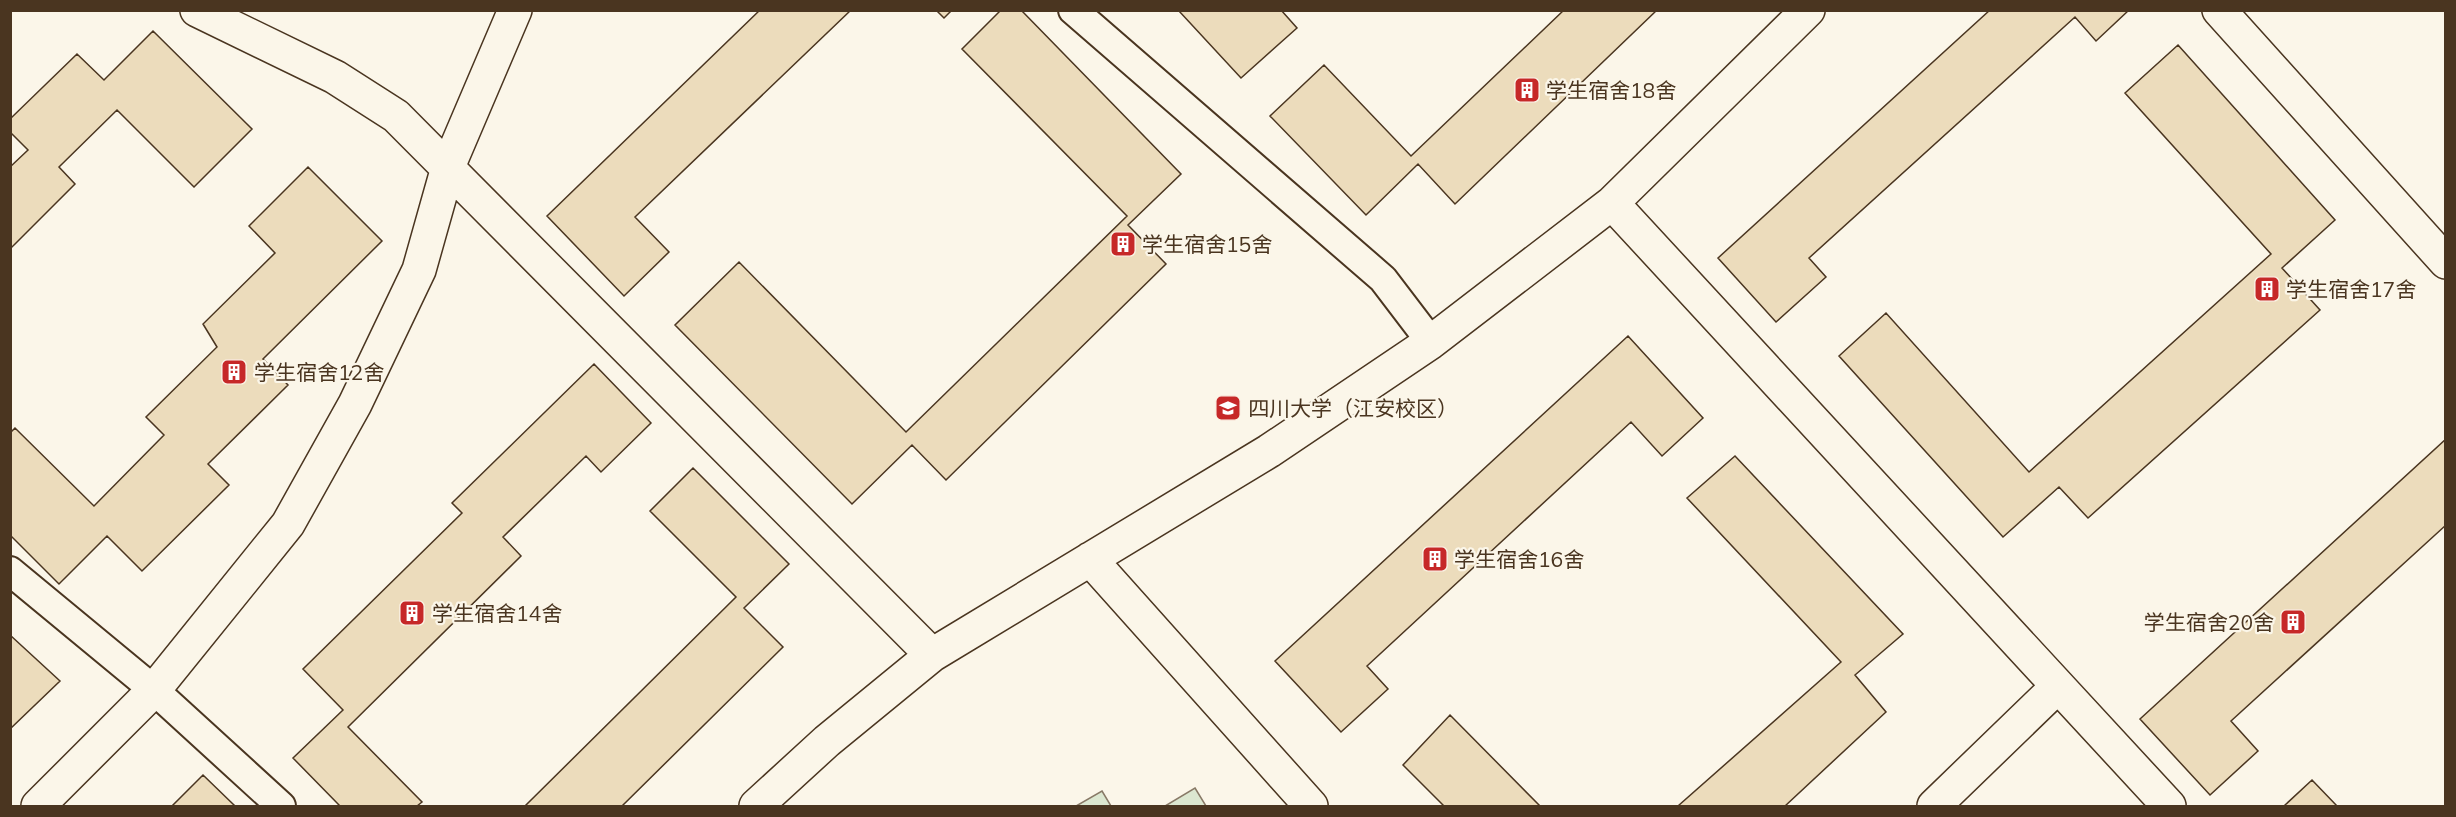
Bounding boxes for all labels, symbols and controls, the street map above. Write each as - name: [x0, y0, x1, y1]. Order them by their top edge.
- building icon: 学生宿舍18舍: [1512, 75, 1542, 105]
- place label: 学生宿舍18舍: [1546, 77, 1676, 103]
- building icon: 学生宿舍15舍: [1108, 229, 1138, 259]
- place label: 学生宿舍15舍: [1142, 231, 1272, 257]
- building icon: 学生宿舍17舍: [2252, 274, 2282, 304]
- place label: 学生宿舍17舍: [2286, 276, 2416, 302]
- building icon: 学生宿舍12舍: [219, 357, 249, 387]
- place label: 学生宿舍12舍: [254, 359, 384, 385]
- school or university icon: 四川大学（江安校区）: [1213, 393, 1243, 423]
- place label: 四川大学（江安校区）: [1248, 395, 1458, 421]
- building icon: 学生宿舍16舍: [1420, 544, 1450, 574]
- place label: 学生宿舍16舍: [1454, 546, 1584, 572]
- building icon: 学生宿舍14舍: [397, 598, 427, 628]
- place label: 学生宿舍14舍: [432, 600, 562, 626]
- building icon: 学生宿舍20舍: [2278, 607, 2308, 637]
- place label: 学生宿舍20舍: [2144, 609, 2274, 635]

